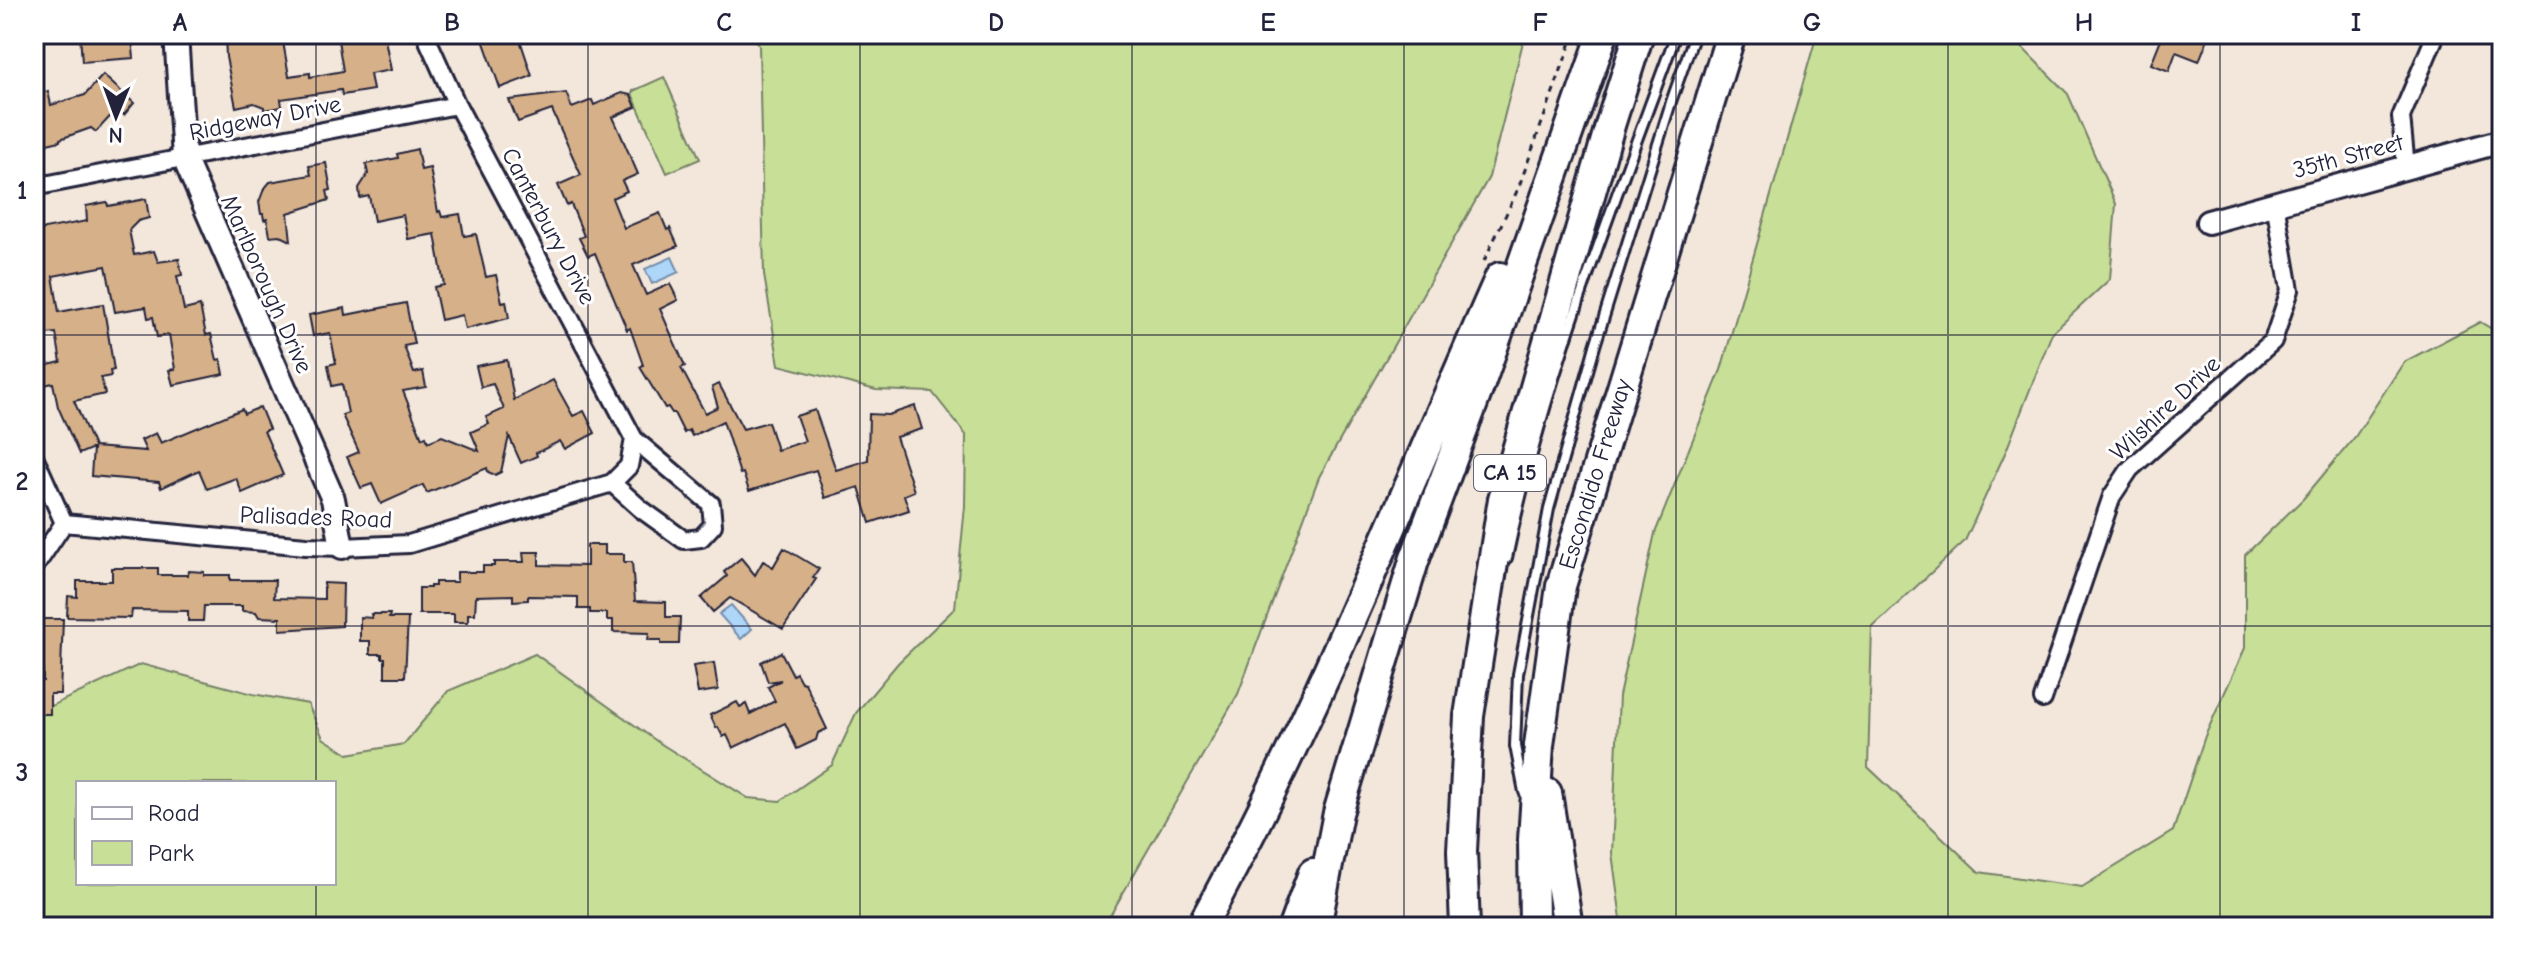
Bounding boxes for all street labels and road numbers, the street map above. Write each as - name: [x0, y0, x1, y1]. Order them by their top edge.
- street label: Ridgeway Drive: [187, 90, 343, 146]
- street label: 35th Street: [2290, 128, 2407, 184]
- street label: Canterbury Drive: [496, 143, 602, 309]
- street label: Marlborough Drive: [215, 191, 319, 377]
- street label: Wilshire Drive: [2104, 350, 2226, 466]
- street label: Escondido Freeway: [1553, 375, 1637, 573]
- road number: CA 15: [1474, 455, 1546, 491]
- street label: Palisades Road: [239, 500, 393, 534]

